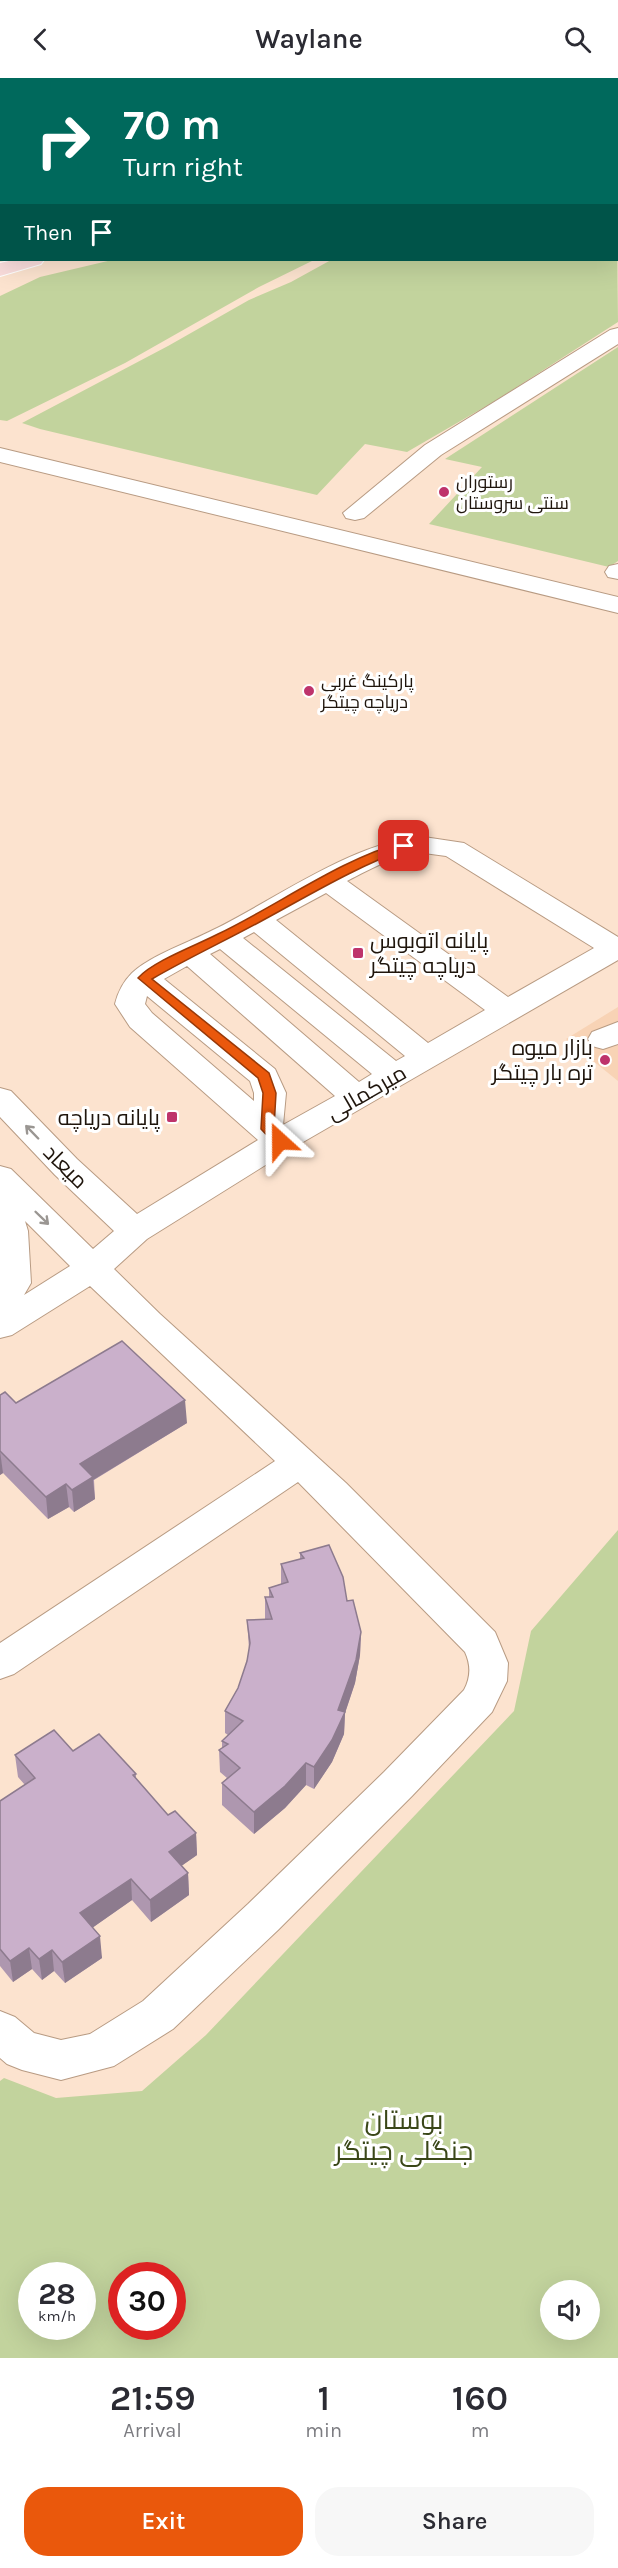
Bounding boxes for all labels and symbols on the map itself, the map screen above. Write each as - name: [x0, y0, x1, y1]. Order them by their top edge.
- place label: رستوران سنتی سروستان: [456, 471, 569, 514]
- marker: رستوران سنتی سروستان: [437, 485, 451, 499]
- place label: پارکینگ غربی دریاچه چیتگر: [320, 670, 414, 714]
- marker: پارکینگ غربی دریاچه چیتگر: [302, 684, 316, 698]
- pin: [378, 820, 429, 871]
- place label: پایانه اتوبوس دریاچه چیتگر: [368, 928, 488, 980]
- marker: پایانه اتوبوس دریاچه چیتگر: [351, 946, 365, 960]
- place label: بازار میوه تره بار چیتگر: [490, 1035, 593, 1087]
- marker: بازار میوه تره بار چیتگر: [598, 1053, 612, 1067]
- street label: میرکمالی: [322, 1060, 411, 1126]
- place label: پایانه دریاچه: [58, 1105, 160, 1132]
- position arrow: [248, 1109, 312, 1173]
- marker: پایانه دریاچه: [165, 1110, 179, 1124]
- one-way arrow: [25, 1124, 39, 1139]
- street label: میعاد: [38, 1139, 93, 1194]
- one-way arrow: [34, 1211, 49, 1225]
- park label: بوستان جنگلی چیتگر: [333, 2104, 473, 2169]
- speed limit sign: 30: [108, 2262, 186, 2340]

